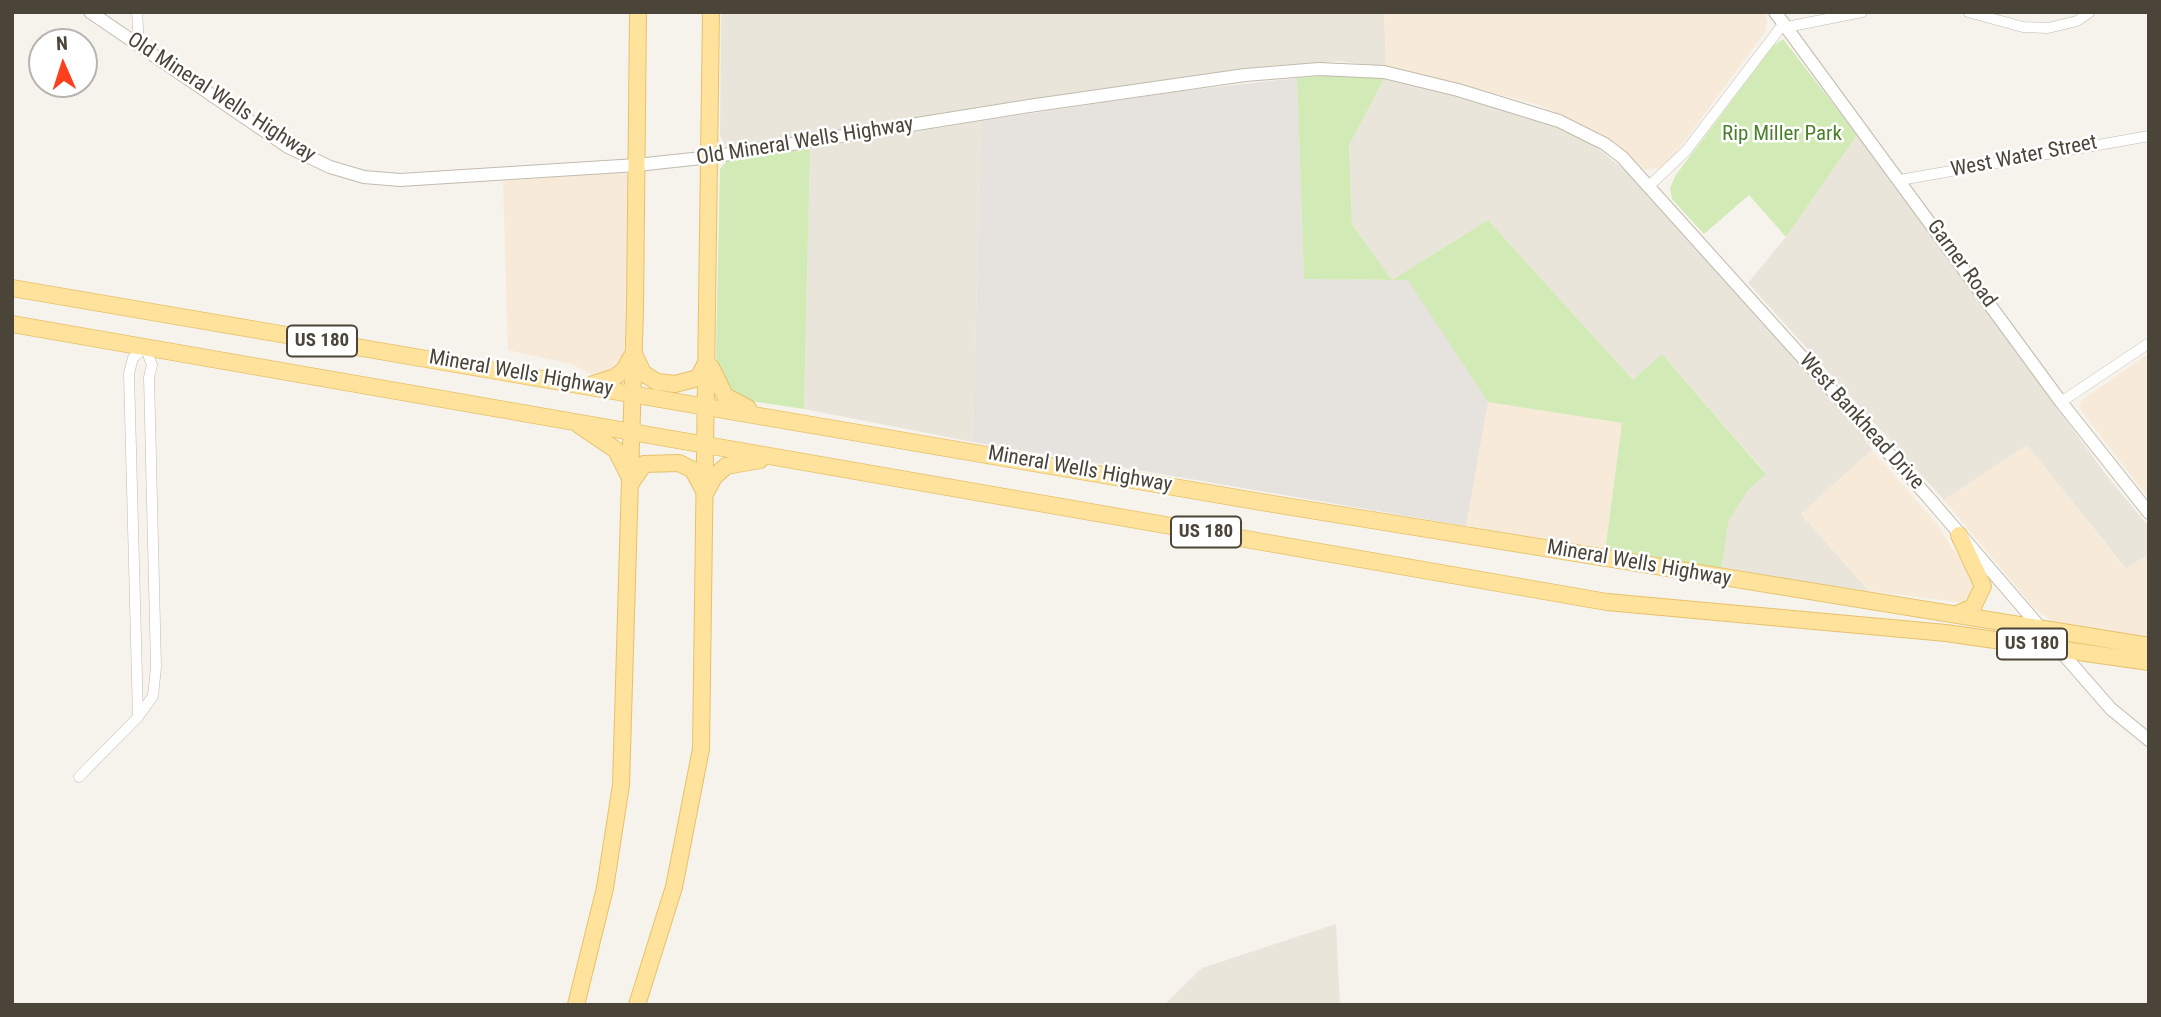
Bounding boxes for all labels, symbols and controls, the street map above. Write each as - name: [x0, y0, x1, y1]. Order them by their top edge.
- north arrow: [28, 28, 98, 98]
- street label: Old Mineral Wells Highway: [122, 28, 320, 168]
- text: N: [56, 32, 68, 55]
- street label: Old Mineral Wells Highway: [695, 112, 915, 172]
- park label: Rip Miller Park: [1722, 122, 1842, 148]
- street label: West Water Street: [1949, 130, 2099, 184]
- street label: Garner Road: [1921, 215, 2001, 313]
- road number: US 180: [287, 326, 357, 356]
- street label: Mineral Wells Highway: [427, 345, 615, 403]
- street label: West Bankhead Drive: [1793, 349, 1929, 495]
- street label: Mineral Wells Highway: [986, 441, 1174, 499]
- road number: US 180: [1171, 516, 1241, 548]
- street label: Mineral Wells Highway: [1545, 535, 1733, 593]
- road number: US 180: [1997, 628, 2067, 660]

